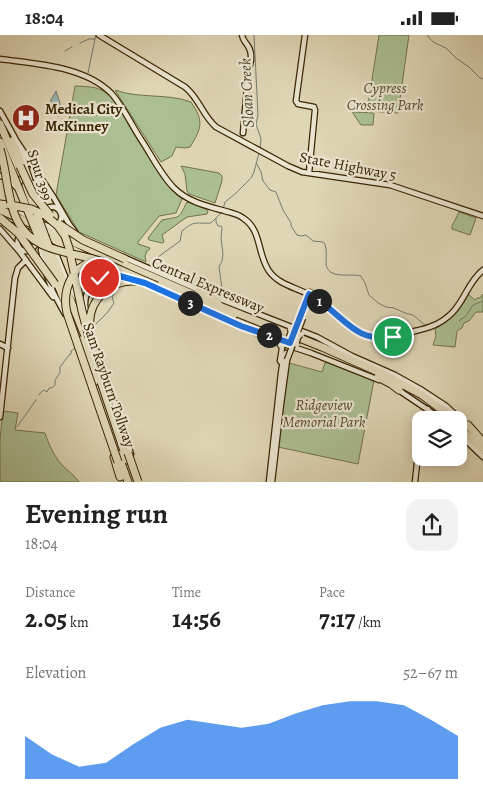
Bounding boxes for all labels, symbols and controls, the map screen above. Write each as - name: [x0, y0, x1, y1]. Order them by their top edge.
- text: 18:04: [25, 5, 64, 31]
- water label: Sloan Creek: [234, 58, 260, 128]
- park label: Cypress Crossing Park: [347, 78, 424, 115]
- place label: Medical City McKinney: [45, 99, 123, 136]
- hospital icon: Medical City McKinney: [11, 103, 41, 133]
- street label: Spur 399: [23, 147, 57, 203]
- street label: State Highway 5: [298, 147, 398, 185]
- street label: Central Expressway: [149, 252, 268, 318]
- pin: [79, 257, 121, 299]
- icon: check: [86, 264, 114, 292]
- pin: 1: [306, 289, 332, 313]
- pin: 3: [178, 291, 202, 315]
- text: 1: [317, 292, 322, 311]
- text: 3: [187, 294, 194, 313]
- pin: [372, 316, 414, 358]
- street label: Sam Rayburn Tollway: [78, 320, 140, 450]
- pin: 2: [256, 323, 282, 347]
- icon: arrive: [379, 323, 407, 351]
- text: 2: [266, 326, 273, 345]
- park label: Ridgeview Memorial Park: [283, 395, 366, 432]
- map controls: [412, 411, 467, 466]
- button: layers: [412, 411, 467, 466]
- text: Evening run: [25, 495, 168, 533]
- button: share: [406, 499, 458, 551]
- text: 18:04: [25, 533, 58, 555]
- text: Distance: [25, 583, 75, 602]
- text: Time: [172, 583, 201, 602]
- text: Pace: [319, 583, 345, 602]
- text: 2.05: [25, 602, 67, 636]
- text: 14:56: [172, 602, 221, 636]
- text: 7:17: [319, 602, 355, 636]
- text: km: [67, 613, 89, 632]
- text: /km: [355, 613, 381, 632]
- text: Elevation: [25, 662, 86, 684]
- text: 52–67 m: [403, 662, 458, 684]

